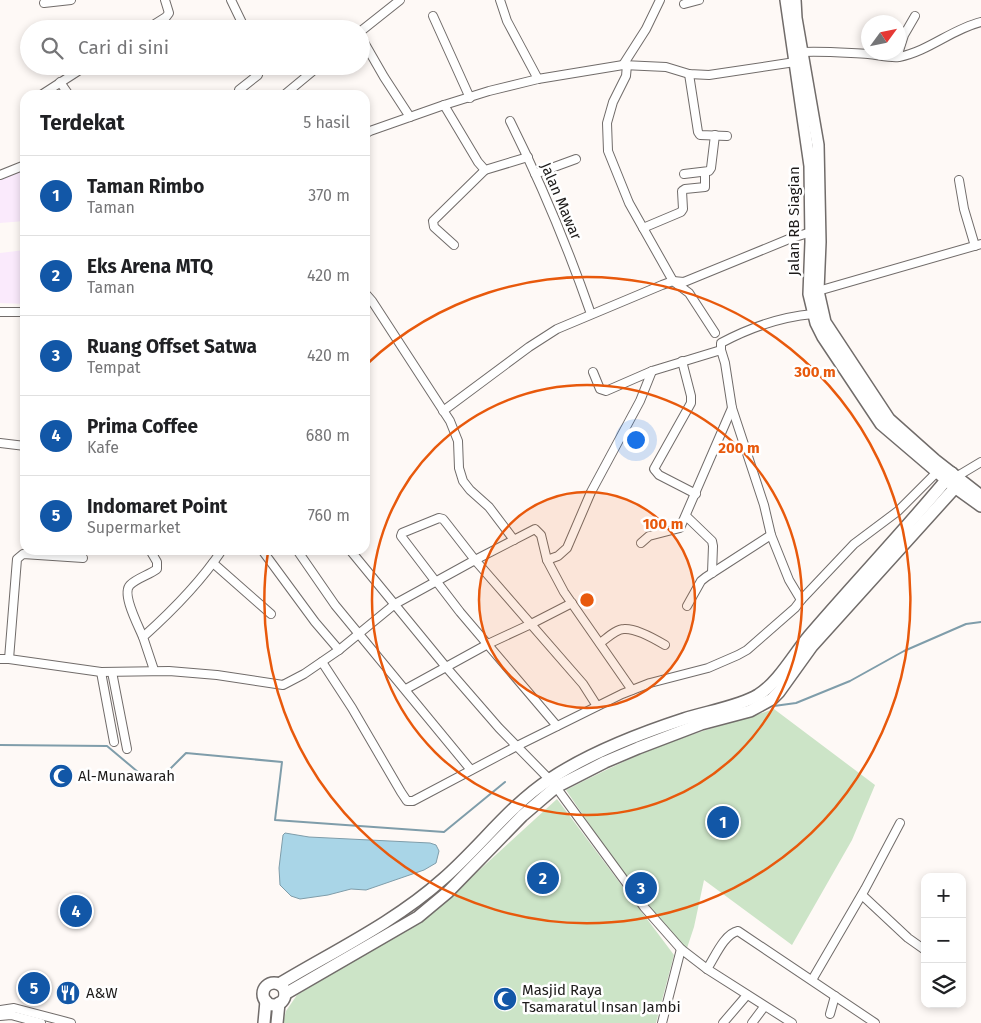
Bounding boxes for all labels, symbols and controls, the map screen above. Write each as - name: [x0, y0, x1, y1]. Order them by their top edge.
- north arrow: [861, 15, 906, 60]
- search box: [20, 20, 370, 75]
- icon: search: [38, 34, 66, 62]
- text: Cari di sini: [78, 36, 169, 59]
- text: Terdekat: [40, 110, 125, 136]
- text: 5 hasil: [303, 113, 350, 132]
- street label: Jalan Mawar: [537, 160, 585, 242]
- street label: Jalan RB Siagian: [785, 166, 803, 276]
- text: Taman Rimbo: [87, 175, 204, 198]
- text: 1: [52, 186, 60, 205]
- text: 370 m: [308, 186, 350, 205]
- text: Taman: [87, 198, 135, 217]
- text: Eks Arena MTQ: [87, 255, 213, 278]
- text: 2: [52, 266, 60, 285]
- text: 420 m: [307, 266, 350, 285]
- text: Taman: [87, 278, 135, 297]
- text: Ruang Offset Satwa: [87, 335, 257, 358]
- text: 3: [52, 346, 60, 365]
- text: 420 m: [307, 346, 350, 365]
- text: Tempat: [87, 358, 141, 377]
- text: 300 m: [793, 363, 836, 381]
- text: Prima Coffee: [87, 415, 198, 438]
- text: 4: [51, 426, 61, 445]
- text: 680 m: [306, 426, 350, 445]
- your location: [623, 427, 649, 453]
- text: Kafe: [87, 438, 119, 457]
- text: 200 m: [718, 439, 760, 457]
- text: Indomaret Point: [87, 495, 227, 518]
- text: 5: [52, 506, 60, 525]
- text: 760 m: [308, 506, 350, 525]
- text: 100 m: [643, 515, 683, 533]
- text: Supermarket: [87, 518, 181, 537]
- centre of rings: [578, 591, 596, 609]
- mosque icon: Al-Munawarah: [48, 763, 74, 789]
- place label: Al-Munawarah: [78, 767, 175, 785]
- pin: 1: [707, 803, 739, 841]
- pin: 2: [527, 859, 559, 897]
- pin: 3: [625, 869, 657, 907]
- map controls: [921, 873, 966, 1008]
- button: +: [921, 873, 966, 918]
- pin: 4: [60, 892, 92, 930]
- button: −: [921, 918, 966, 963]
- button: layers: [921, 963, 966, 1008]
- pin: 5: [18, 969, 50, 1007]
- restaurant icon: A&W: [55, 980, 81, 1006]
- place label: Masjid Raya Tsamaratul Insan Jambi: [522, 981, 681, 1016]
- place label: A&W: [86, 984, 118, 1002]
- mosque icon: Masjid Raya Tsamaratul Insan Jambi: [492, 986, 518, 1012]

